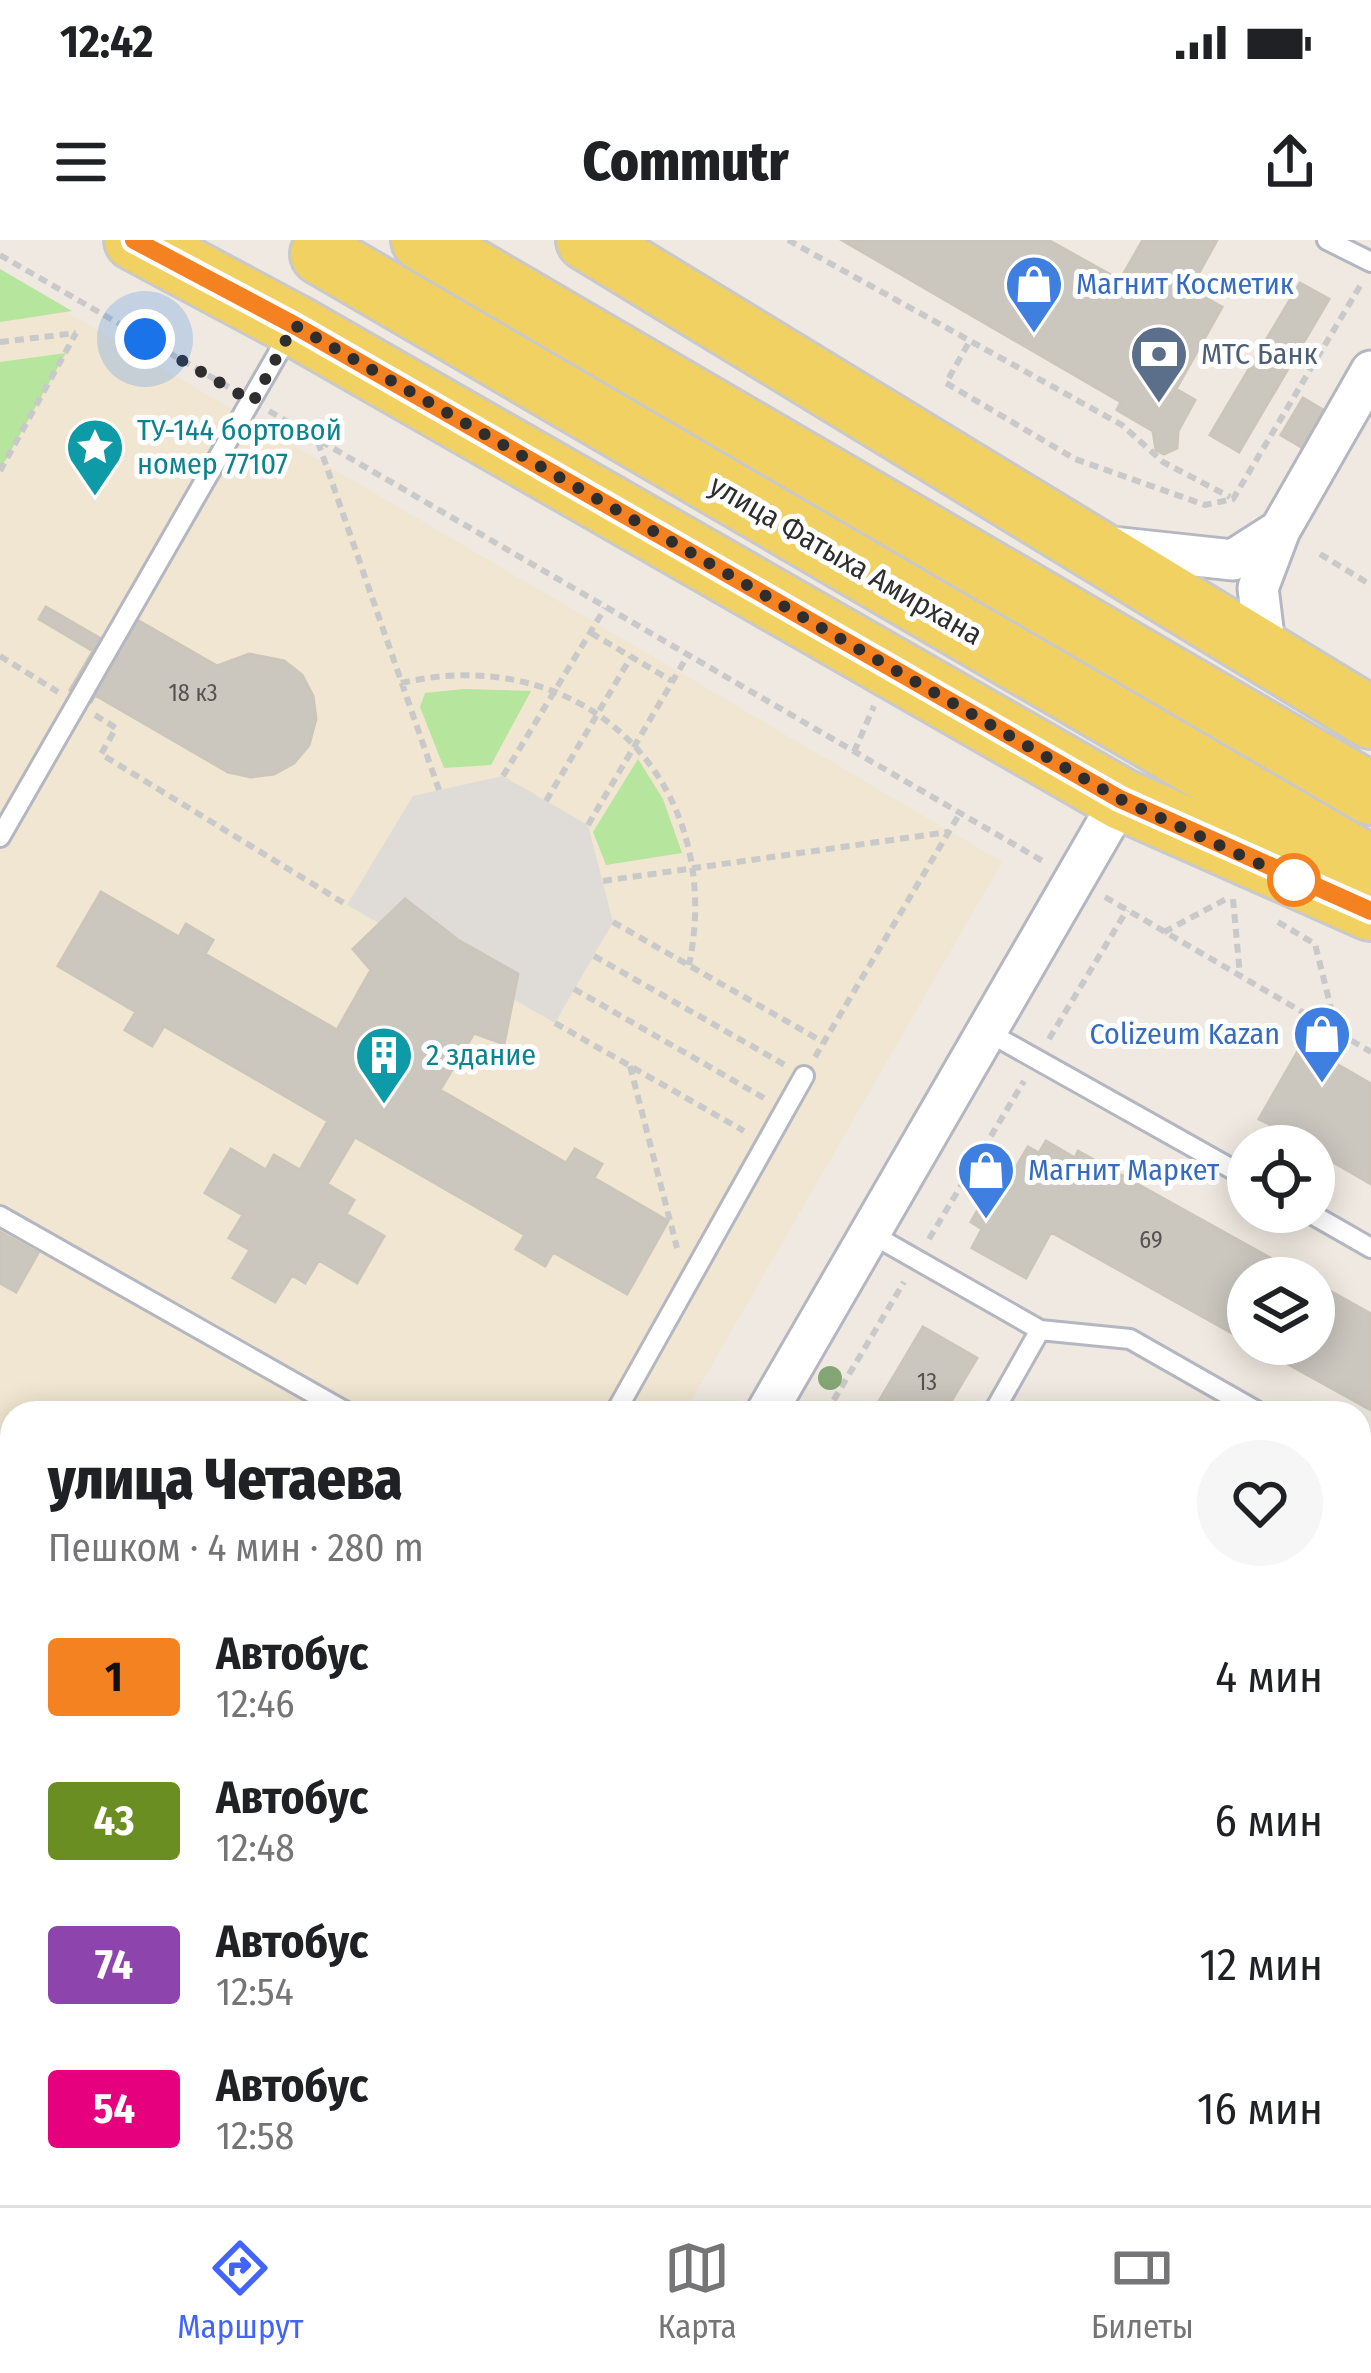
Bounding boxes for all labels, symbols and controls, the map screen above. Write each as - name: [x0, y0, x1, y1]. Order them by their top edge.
- text: 12:42: [60, 15, 153, 69]
- icon: menu: [48, 129, 114, 195]
- icon: share: [1257, 129, 1323, 195]
- text: Commutr: [583, 130, 788, 194]
- shop icon: Магнит Косметик: [1003, 253, 1065, 335]
- place label: Магнит Косметик: [1076, 266, 1294, 302]
- your location: [115, 309, 175, 369]
- bank icon: МТС Банк: [1128, 323, 1190, 405]
- place label: МТС Банк: [1201, 336, 1318, 372]
- place label: ТУ-144 бортовой номер 77107: [137, 412, 342, 482]
- place icon: ТУ-144 бортовой номер 77107: [64, 416, 126, 498]
- street label: улица Фатыха Амирхана: [703, 467, 989, 653]
- house number: 18 к3: [168, 679, 218, 707]
- unlabelled marker: [1269, 855, 1319, 905]
- shop icon: Colizeum Kazan: [1291, 1003, 1353, 1085]
- place label: Colizeum Kazan: [1089, 1016, 1280, 1052]
- building icon: 2 здание: [353, 1024, 415, 1106]
- place label: 2 здание: [426, 1037, 536, 1073]
- map controls: [1227, 1125, 1335, 1365]
- button: locate: [1227, 1125, 1335, 1233]
- shop icon: Магнит Маркет: [955, 1139, 1017, 1221]
- place label: Магнит Маркет: [1028, 1152, 1220, 1188]
- house number: 69: [1139, 1226, 1163, 1254]
- button: layers: [1227, 1257, 1335, 1365]
- house number: 13: [917, 1368, 937, 1396]
- button: heart: [1197, 1440, 1323, 1566]
- text: улица Четаева: [48, 1446, 403, 1514]
- text: Пешком · 4 мин · 280 m: [48, 1525, 424, 1571]
- text: Автобус: [216, 1627, 368, 1681]
- text: 4 мин: [1215, 1650, 1323, 1704]
- text: 1: [105, 1652, 123, 1702]
- text: 12:46: [216, 1681, 295, 1727]
- text: Автобус: [216, 1771, 368, 1825]
- text: 6 мин: [1215, 1794, 1323, 1848]
- text: 43: [94, 1796, 135, 1846]
- text: 12:48: [216, 1825, 295, 1871]
- text: Автобус: [216, 1915, 368, 1969]
- text: 12 мин: [1200, 1938, 1323, 1992]
- text: 74: [95, 1940, 133, 1990]
- text: 12:54: [216, 1969, 294, 2015]
- text: Автобус: [216, 2059, 368, 2113]
- text: 16 мин: [1197, 2082, 1323, 2136]
- text: 54: [93, 2084, 135, 2134]
- text: 12:58: [216, 2113, 294, 2159]
- tab: Маршрут: [177, 2235, 303, 2347]
- tab: Карта: [658, 2235, 737, 2347]
- tab: Билеты: [1091, 2235, 1194, 2347]

